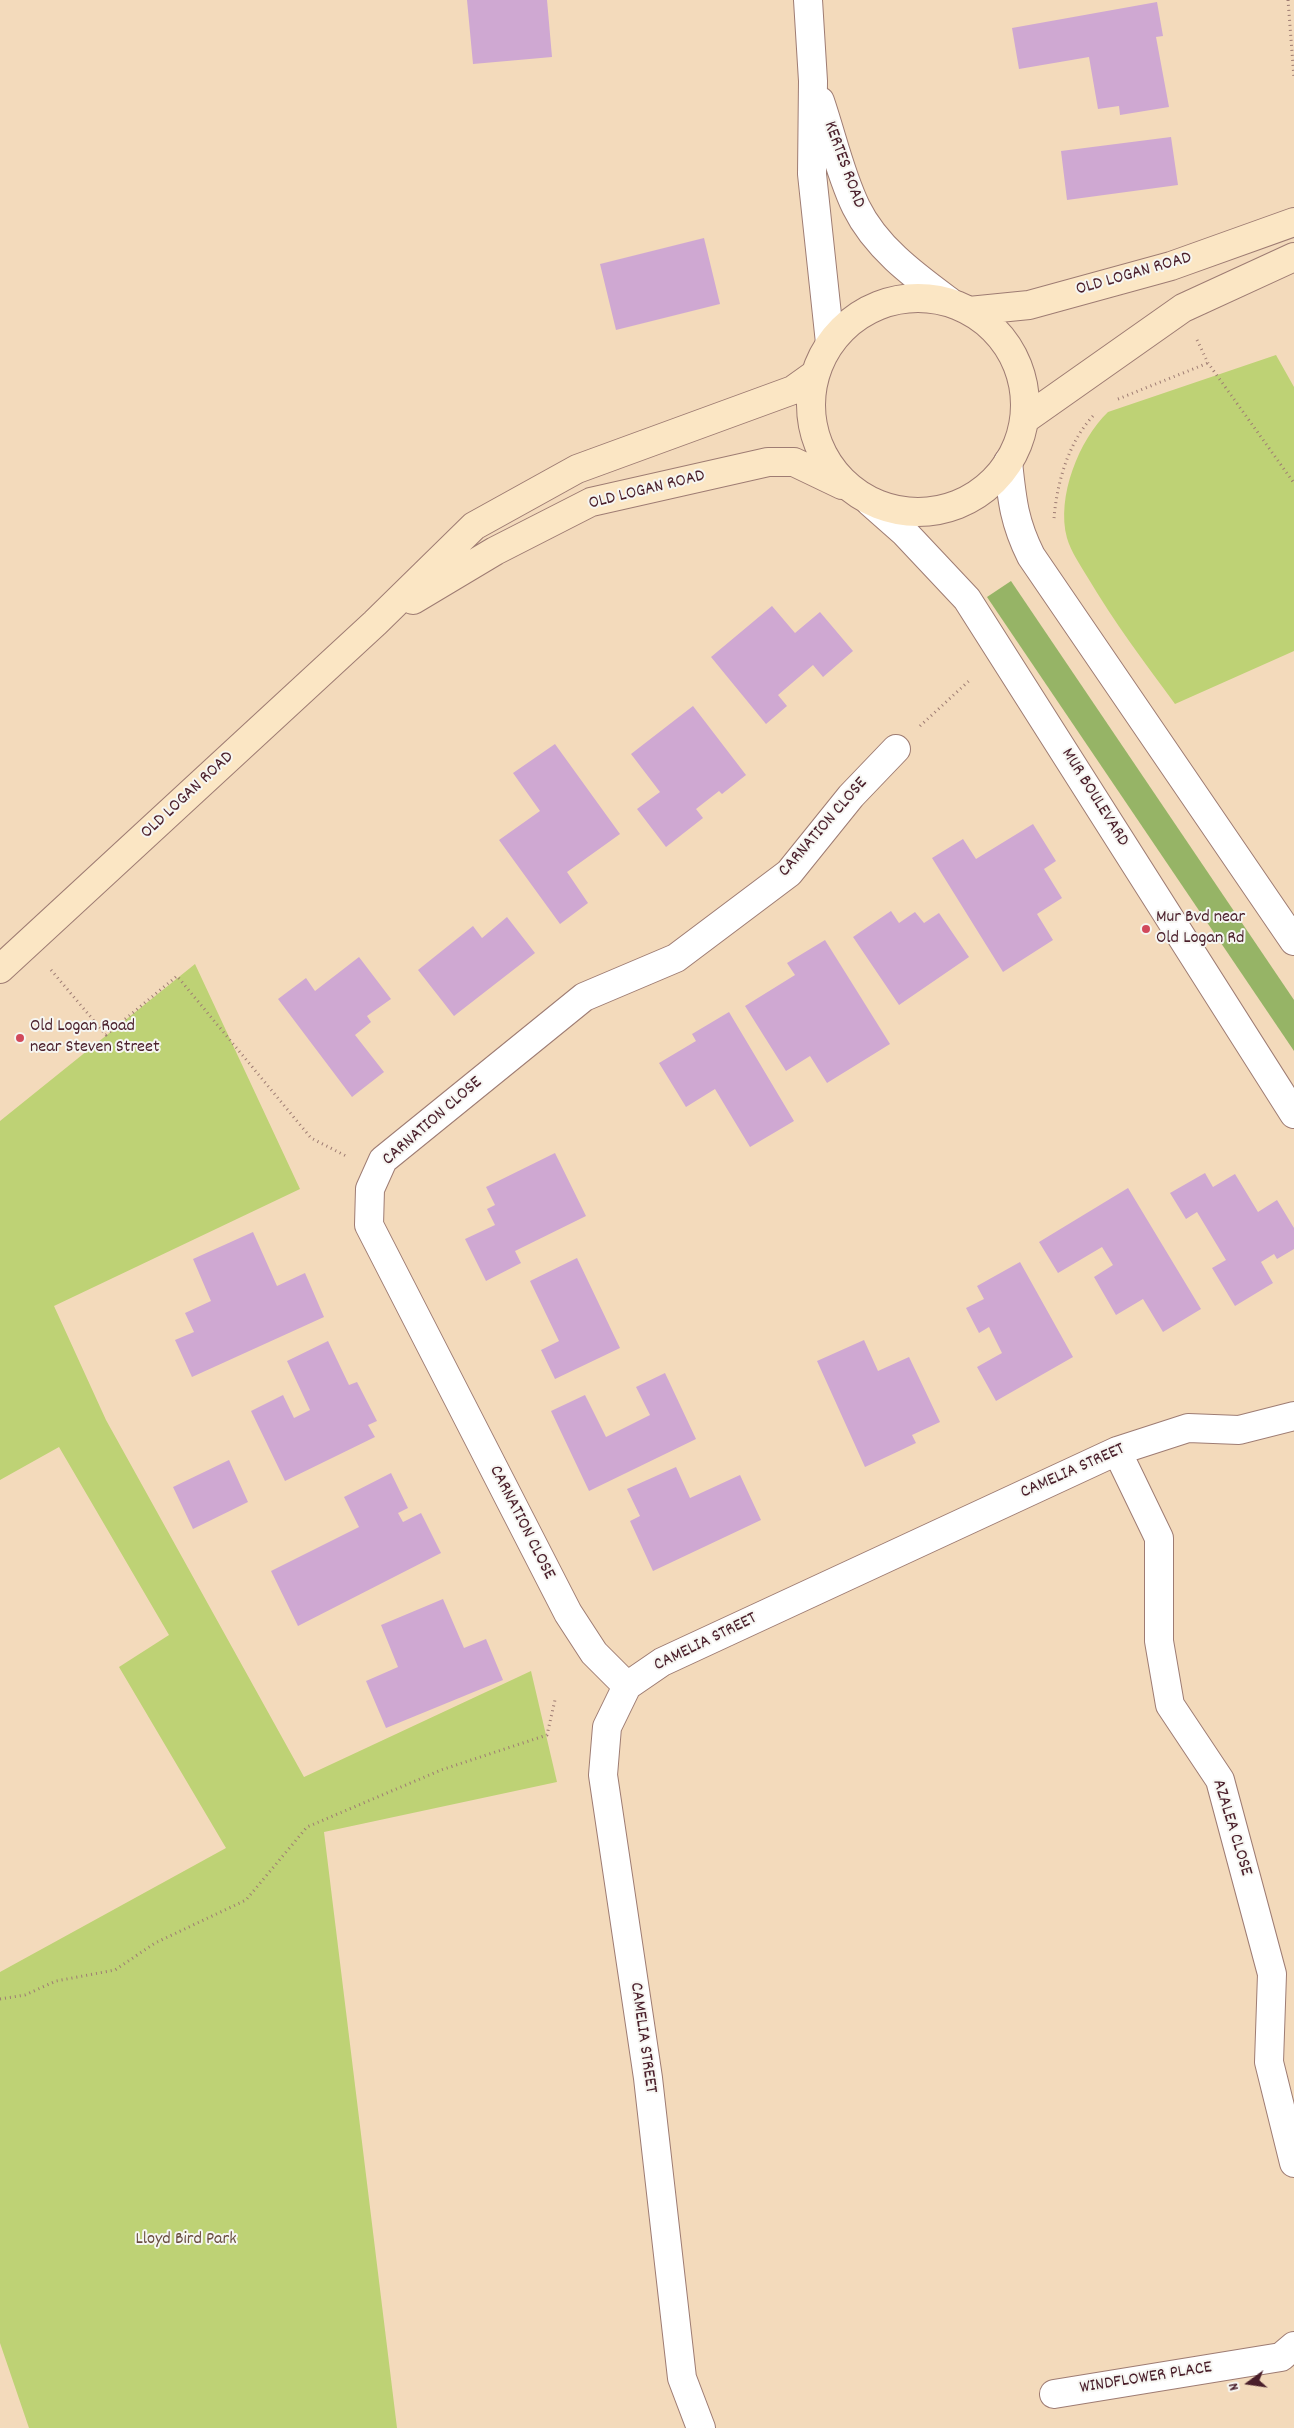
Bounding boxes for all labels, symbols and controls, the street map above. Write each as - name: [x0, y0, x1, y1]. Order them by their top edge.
- street label: KERTES ROAD: [817, 119, 869, 211]
- street label: OLD LOGAN ROAD: [1074, 248, 1194, 302]
- street label: OLD LOGAN ROAD: [587, 466, 707, 516]
- street label: MUR BOULEVARD: [1055, 745, 1133, 851]
- street label: OLD LOGAN ROAD: [137, 748, 239, 844]
- street label: CARNATION CLOSE: [775, 774, 873, 882]
- place label: Mur Bvd near Old Logan Rd: [1156, 908, 1245, 951]
- marker: Mur Bvd near Old Logan Rd: [1140, 923, 1152, 935]
- place label: Old Logan Road near Steven Street: [30, 1017, 160, 1060]
- marker: Old Logan Road near Steven Street: [14, 1032, 26, 1044]
- street label: CARNATION CLOSE: [379, 1073, 487, 1171]
- street label: CAMELIA STREET: [1018, 1439, 1128, 1505]
- street label: CARNATION CLOSE: [483, 1462, 559, 1584]
- street label: CAMELIA STREET: [651, 1609, 761, 1677]
- street label: AZALEA CLOSE: [1206, 1777, 1256, 1879]
- street label: CAMELIA STREET: [624, 1981, 660, 2095]
- park label: Lloyd Bird Park: [135, 2230, 237, 2252]
- street label: WINDFLOWER PLACE: [1078, 2358, 1214, 2400]
- north arrow: [1224, 2358, 1274, 2408]
- text: N: [1224, 2381, 1245, 2392]

